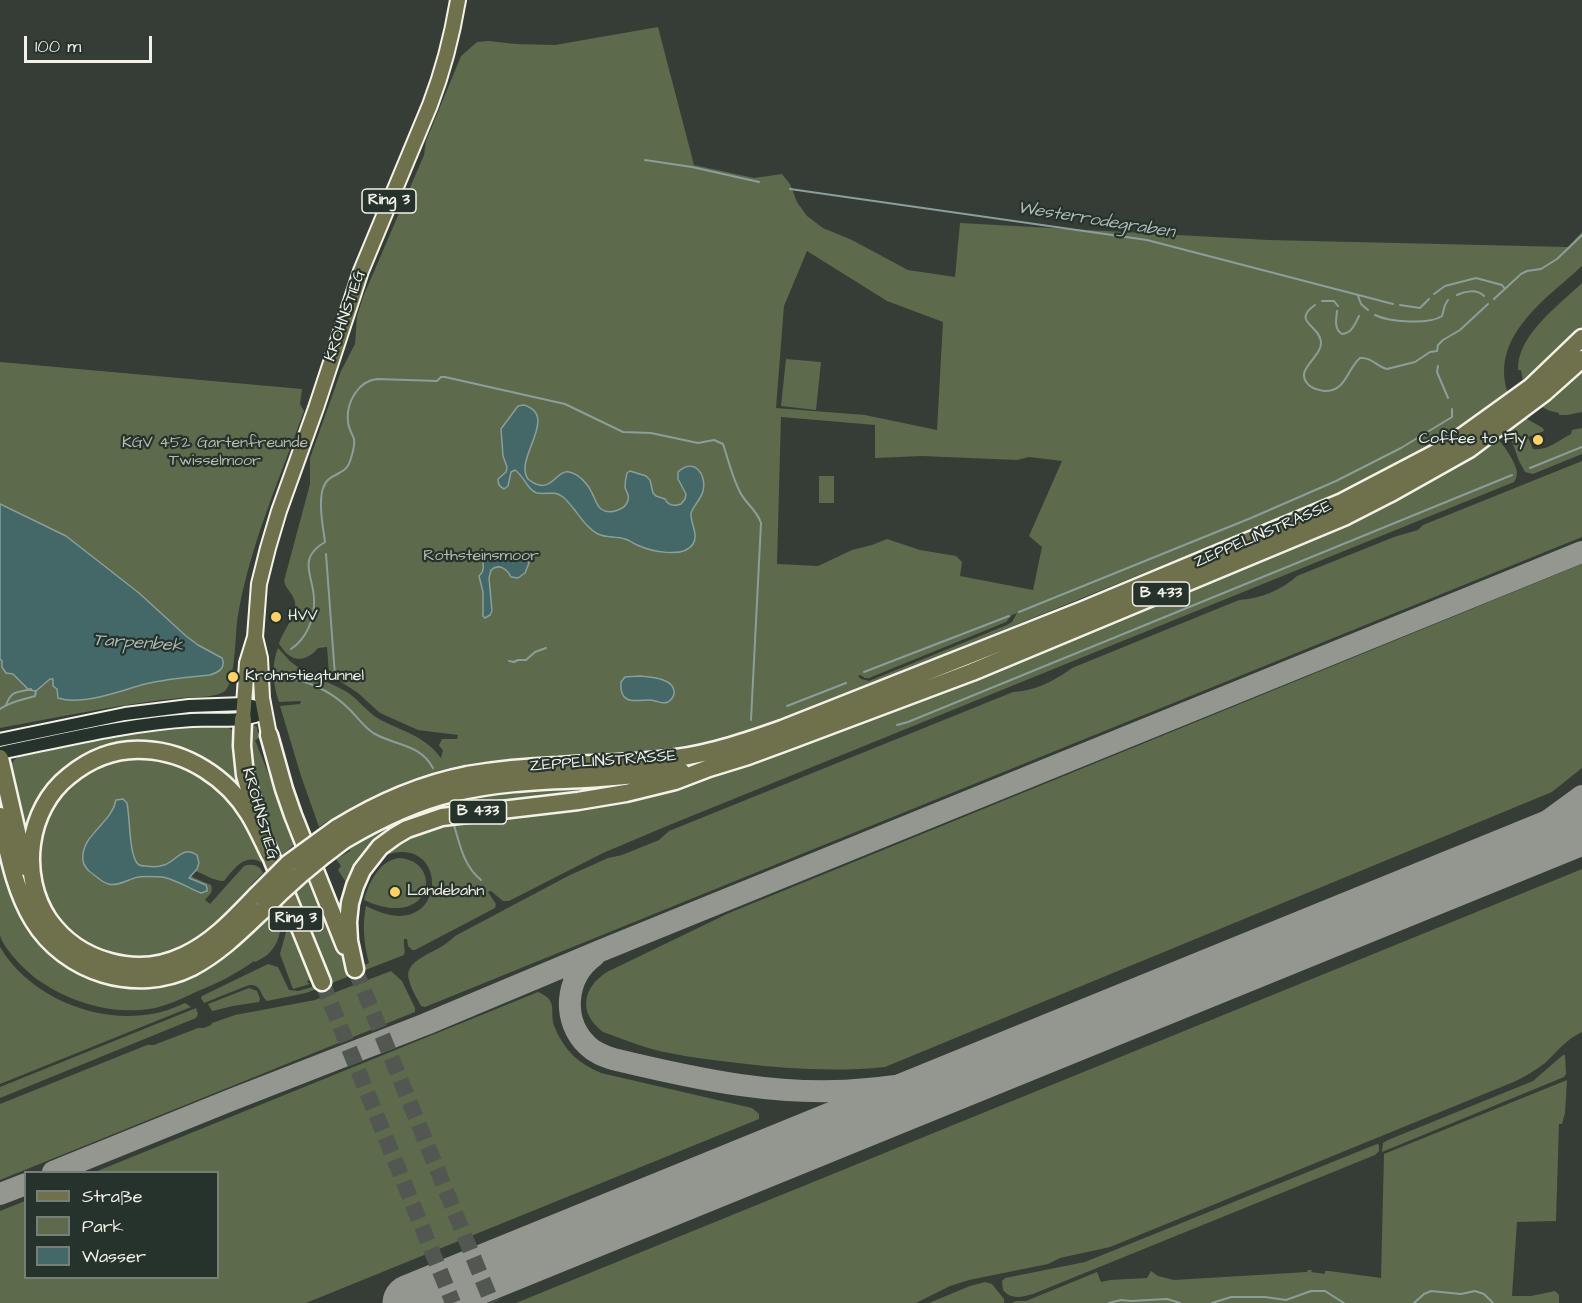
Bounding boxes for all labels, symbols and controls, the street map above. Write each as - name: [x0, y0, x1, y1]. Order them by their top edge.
- scale bar: [27, 24, 154, 62]
- text: 100 m: [35, 34, 81, 59]
- road number: Ring 3: [362, 189, 416, 213]
- water label: Westerrodegraben: [1016, 198, 1176, 244]
- street label: KROHNSTIEG: [321, 268, 371, 364]
- place label: Coffee to Fly: [1419, 430, 1526, 450]
- marker: Coffee to Fly: [1531, 433, 1545, 447]
- park label: KGV 452 Gartenfreunde Twisselmoor: [122, 434, 308, 472]
- street label: ZEPPELINSTRASSE: [1191, 497, 1335, 573]
- park label: Rothsteinsmoor: [423, 547, 539, 567]
- road number: B 433: [1132, 582, 1190, 606]
- place label: HVV: [288, 607, 318, 627]
- marker: HVV: [269, 610, 283, 624]
- water label: Tarpenbek: [92, 630, 184, 658]
- place label: Krohnstiegtunnel: [245, 667, 364, 687]
- marker: Krohnstiegtunnel: [226, 670, 240, 684]
- street label: ZEPPELINSTRASSE: [529, 747, 677, 777]
- street label: KROHNSTIEG: [237, 766, 281, 862]
- road number: B 433: [450, 800, 506, 824]
- place label: Landebahn: [407, 882, 484, 902]
- marker: Landebahn: [388, 885, 402, 899]
- road number: Ring 3: [269, 907, 323, 931]
- legend: [24, 1171, 219, 1279]
- text: Straße: [82, 1184, 142, 1209]
- text: Park: [82, 1214, 124, 1239]
- text: Wasser: [82, 1244, 146, 1269]

